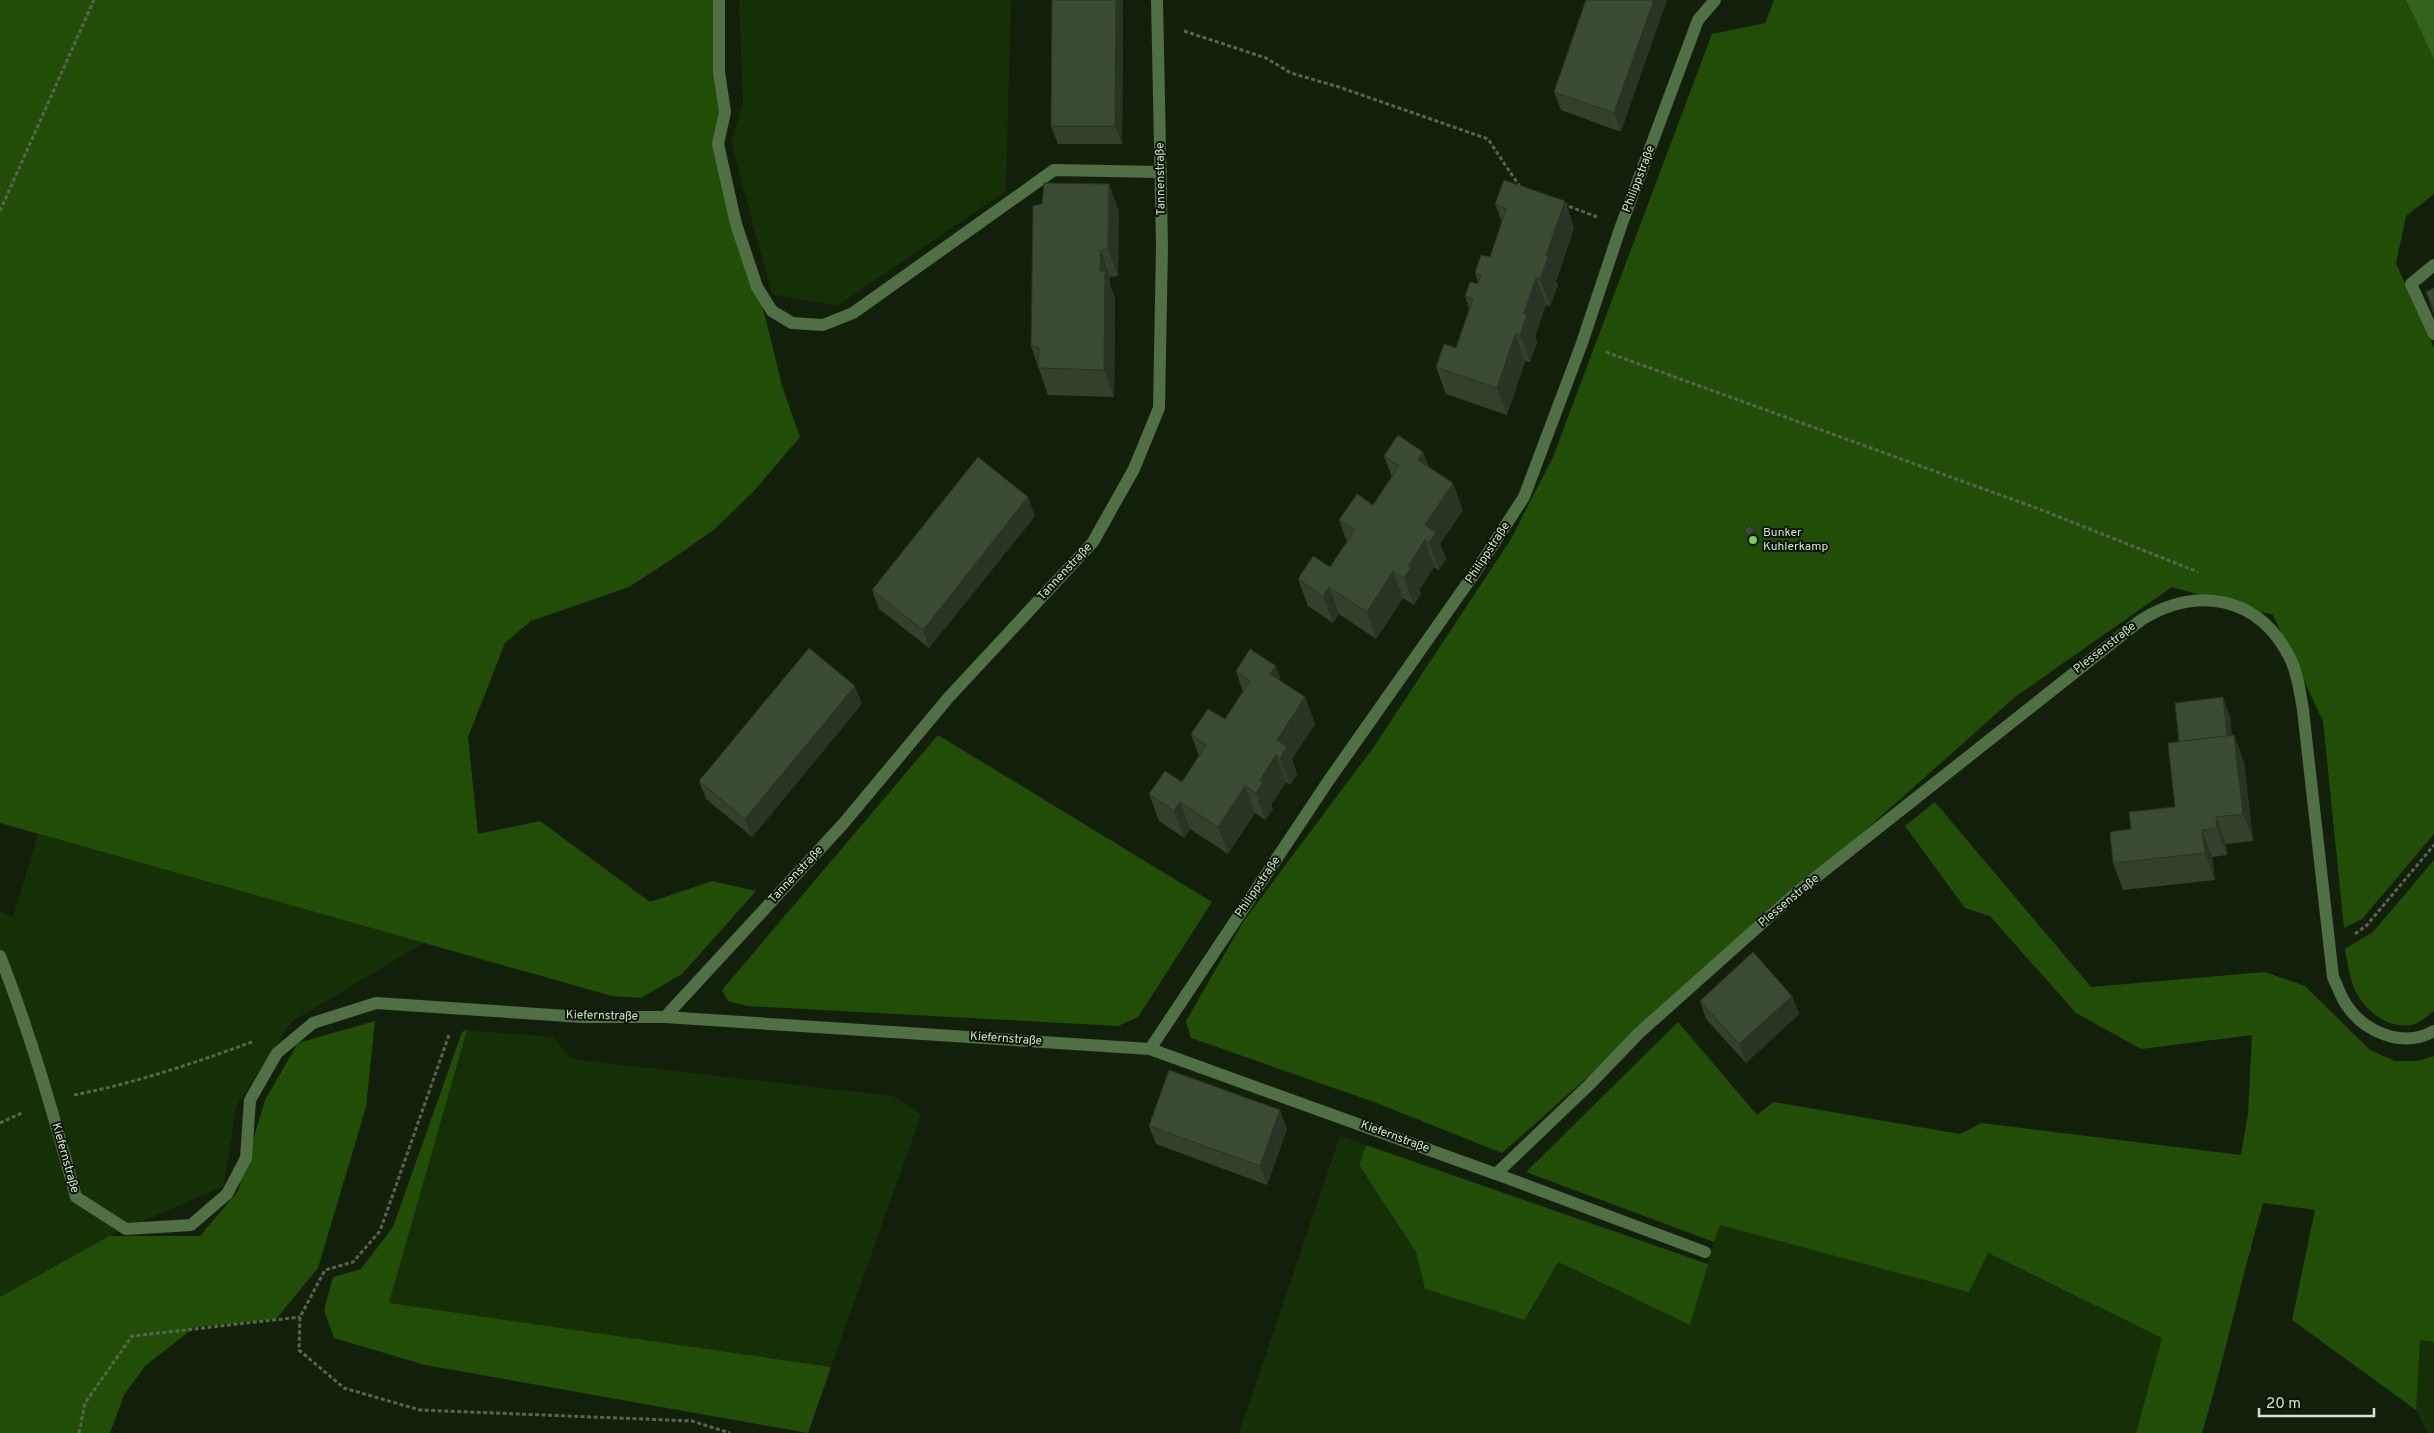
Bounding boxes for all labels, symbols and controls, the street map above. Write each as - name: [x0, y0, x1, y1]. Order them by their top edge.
- street label: Tannenstraße: [1152, 142, 1170, 216]
- street label: Philippstraße: [1619, 143, 1659, 215]
- street label: Philippstraße: [1462, 519, 1514, 587]
- place label: Bunker Kuhlerkamp: [1763, 525, 1829, 555]
- marker: Bunker Kuhlerkamp: [1747, 534, 1759, 546]
- street label: Tannenstraße: [1034, 540, 1096, 604]
- street label: Plessenstraße: [2071, 619, 2139, 677]
- street label: Tannenstraße: [765, 843, 827, 907]
- street label: Philippstraße: [1232, 853, 1284, 921]
- street label: Plessenstraße: [1755, 871, 1823, 931]
- street label: Kiefernstraße: [566, 1007, 638, 1025]
- street label: Kiefernstraße: [969, 1029, 1043, 1049]
- street label: Kiefernstraße: [1358, 1117, 1432, 1157]
- street label: Kiefernstraße: [47, 1121, 83, 1195]
- scale bar: [2259, 1386, 2374, 1418]
- text: 20 m: [2266, 1395, 2301, 1414]

